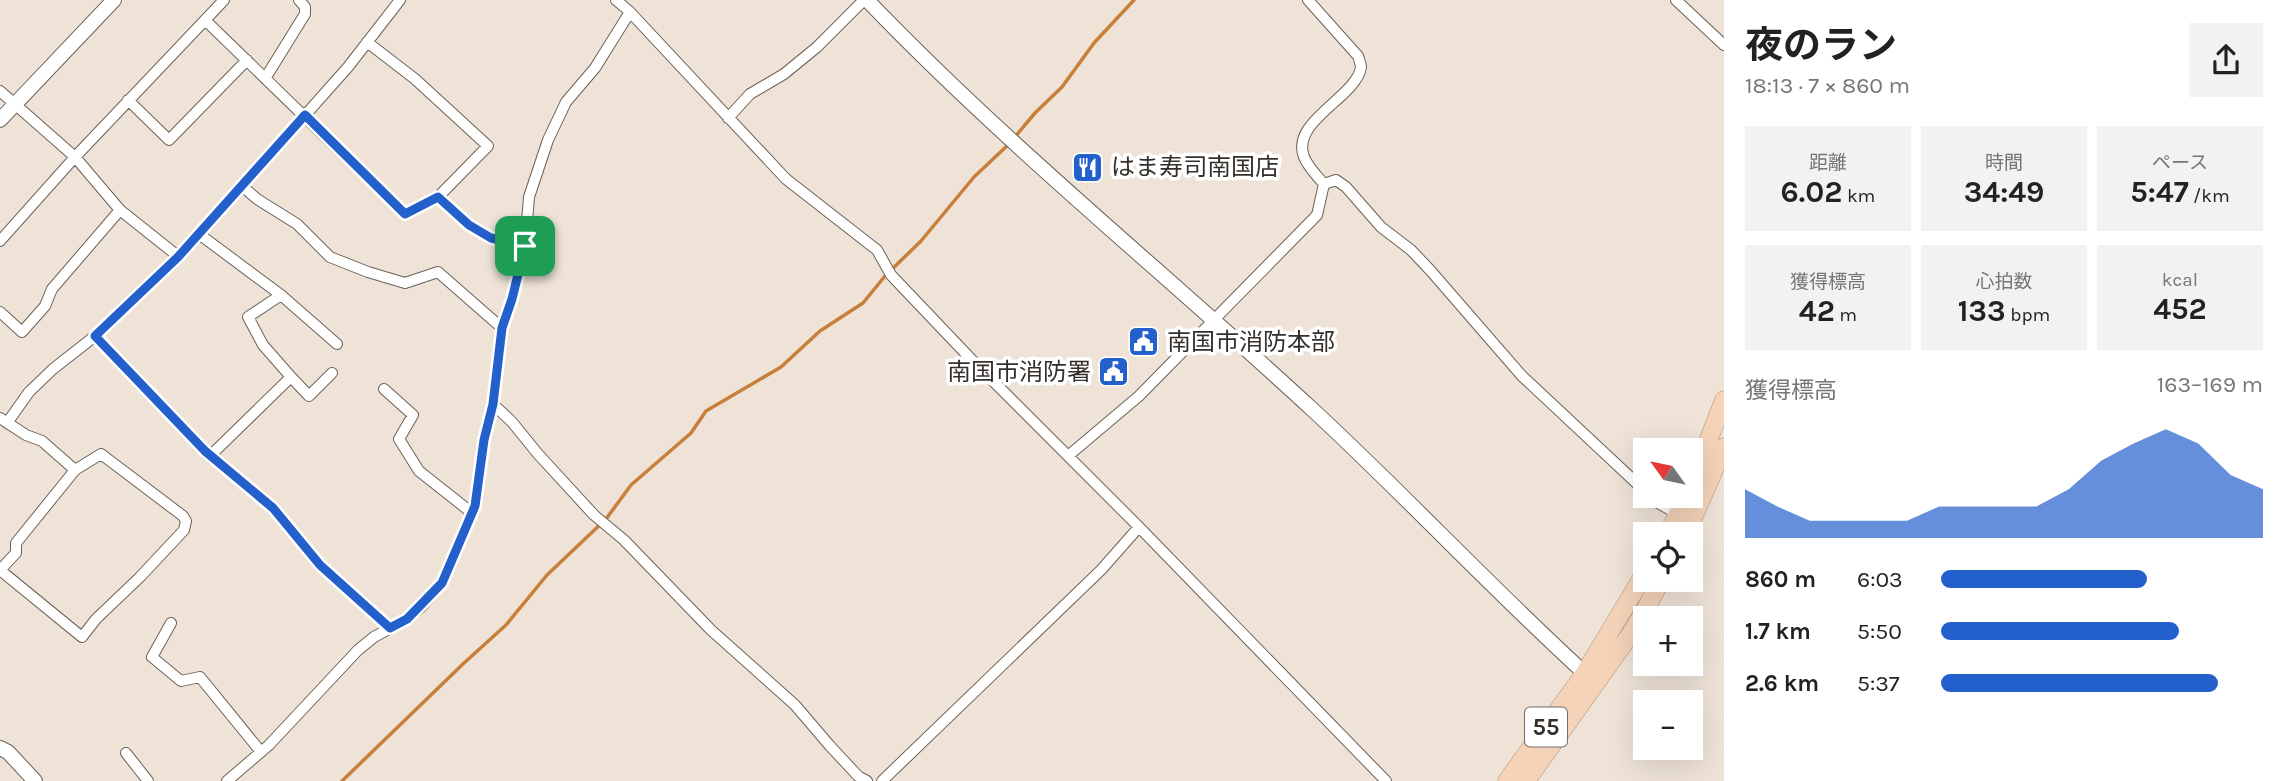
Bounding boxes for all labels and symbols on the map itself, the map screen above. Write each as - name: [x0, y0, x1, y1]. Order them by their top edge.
- restaurant icon: はま寿司南国店: [1071, 150, 1105, 184]
- place label: はま寿司南国店: [1111, 153, 1279, 181]
- pin: [495, 216, 555, 276]
- public building icon: 南国市消防本部: [1127, 325, 1161, 359]
- place label: 南国市消防本部: [1167, 328, 1335, 356]
- public building icon: 南国市消防署: [1097, 355, 1131, 389]
- place label: 南国市消防署: [947, 358, 1091, 386]
- north arrow: [1633, 438, 1703, 508]
- road number: 55: [1525, 708, 1567, 747]

